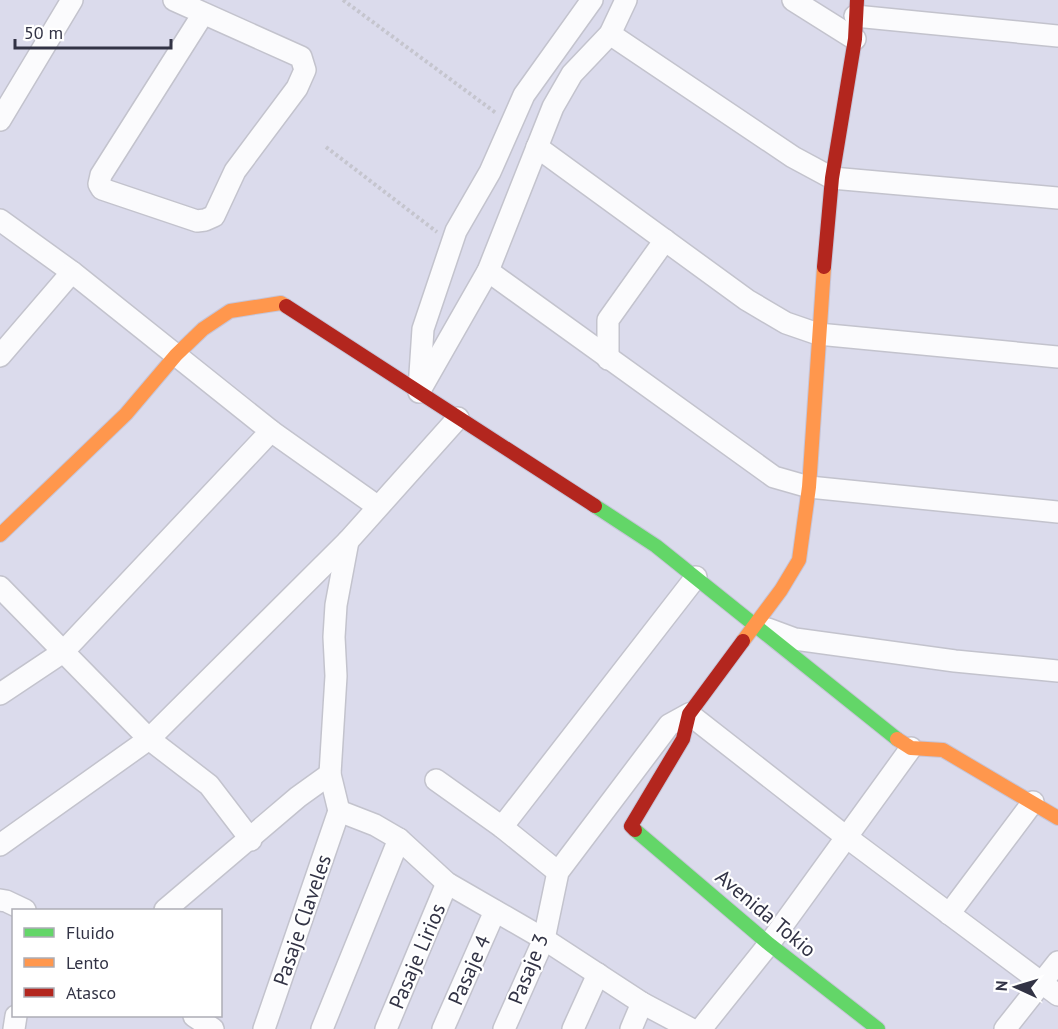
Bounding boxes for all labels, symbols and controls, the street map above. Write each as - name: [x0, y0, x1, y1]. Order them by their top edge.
- scale bar: [15, 12, 171, 50]
- text: 50 m: [24, 21, 63, 44]
- street label: Pasaje Claveles: [267, 851, 337, 989]
- street label: Avenida Tokio: [710, 863, 822, 963]
- street label: Pasaje Lirios: [383, 899, 451, 1013]
- legend: [12, 909, 222, 1017]
- text: Fluido: [66, 921, 114, 944]
- street label: Pasaje 3: [502, 930, 554, 1008]
- street label: Pasaje 4: [442, 931, 496, 1009]
- text: Lento: [66, 951, 109, 974]
- north arrow: [986, 957, 1046, 1017]
- text: N: [991, 980, 1011, 992]
- text: Atasco: [66, 981, 116, 1004]

